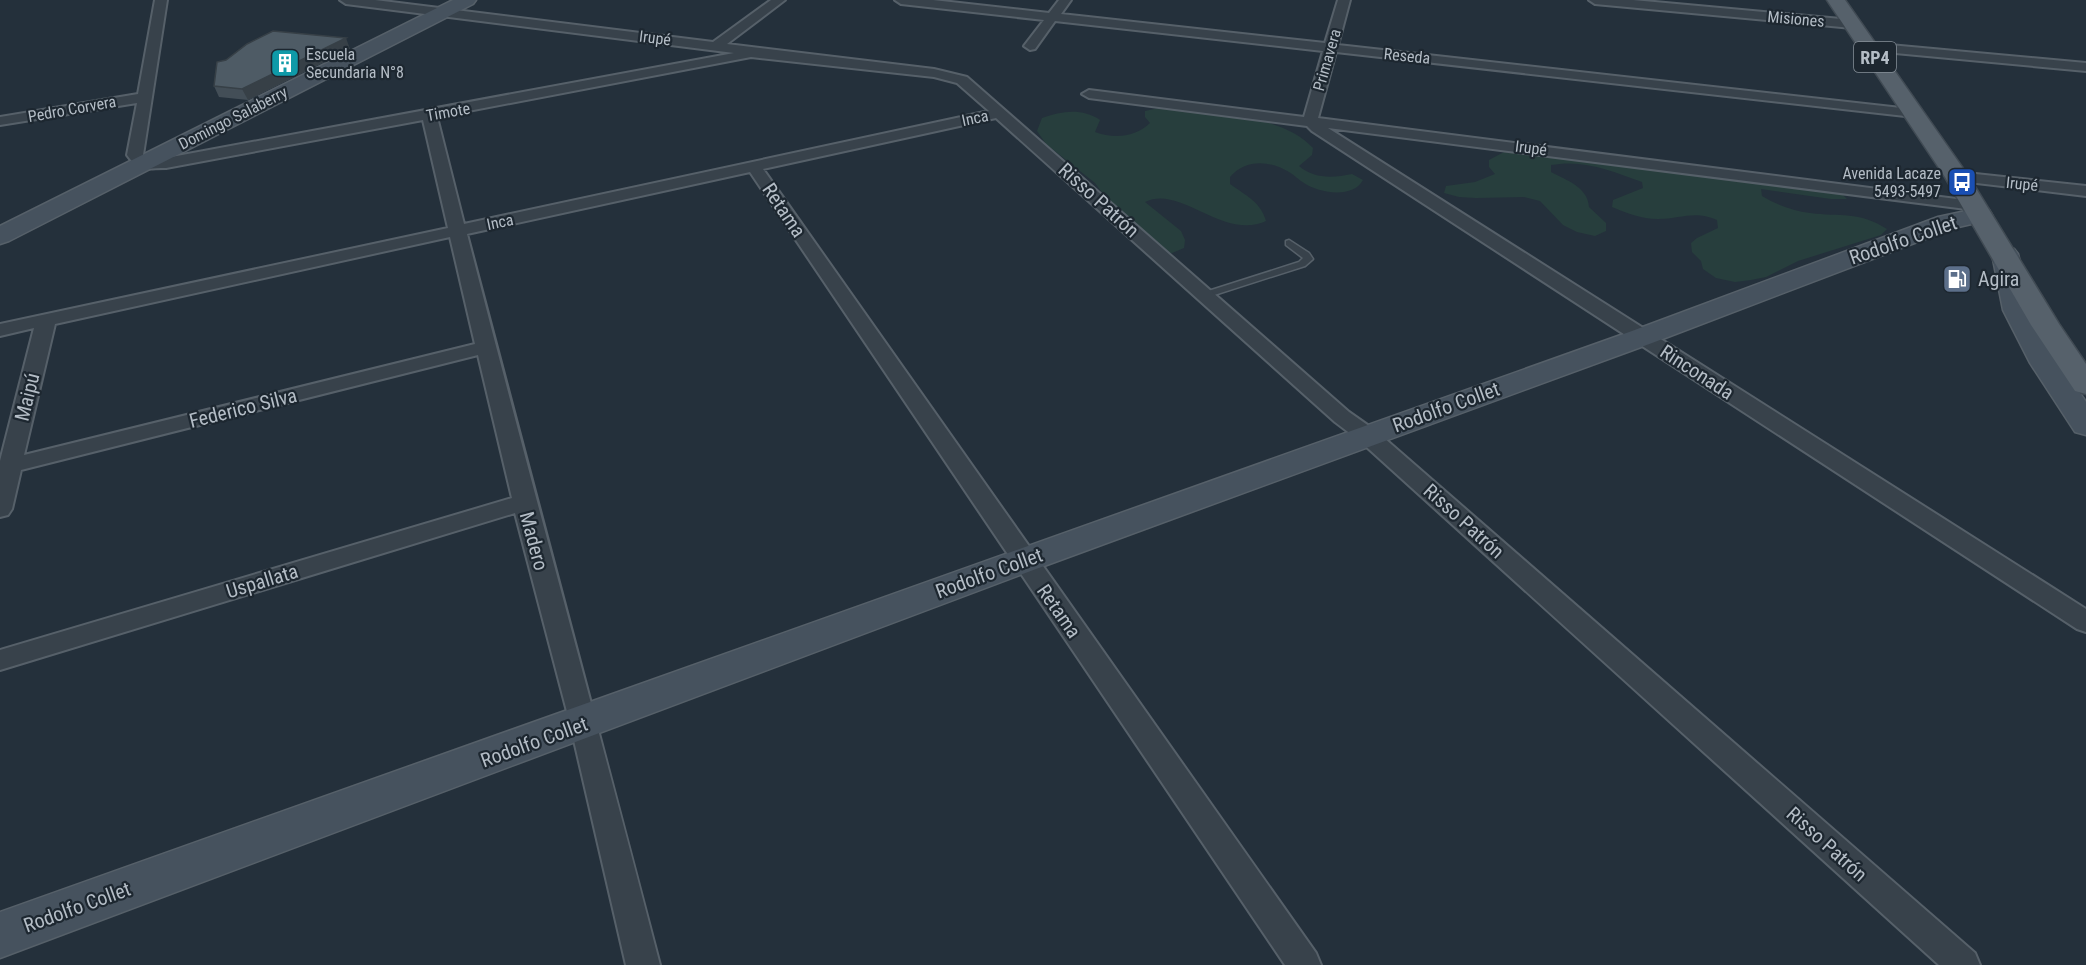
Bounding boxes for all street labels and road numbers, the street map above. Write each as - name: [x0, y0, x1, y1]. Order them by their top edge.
- street label: Misiones: [1767, 7, 1825, 31]
- street label: Irupé: [638, 27, 672, 49]
- street label: Primavera: [1309, 27, 1345, 93]
- road number: RP4: [1854, 42, 1896, 72]
- street label: Reseda: [1383, 44, 1431, 68]
- street label: Domingo Salaberry: [175, 82, 291, 154]
- street label: Pedro Corvera: [26, 92, 118, 126]
- street label: Timote: [425, 99, 471, 125]
- street label: Inca: [960, 106, 990, 130]
- street label: Irupé: [1514, 137, 1548, 159]
- street label: Risso Patrón: [1054, 158, 1144, 242]
- street label: Irupé: [2005, 173, 2039, 195]
- street label: Retama: [757, 178, 811, 242]
- street label: Inca: [485, 210, 515, 234]
- street label: Rodolfo Collet: [1846, 210, 1960, 270]
- street label: Rinconada: [1656, 339, 1738, 405]
- street label: Maipú: [9, 370, 45, 424]
- street label: Rodolfo Collet: [1389, 377, 1503, 437]
- street label: Federico Silva: [187, 383, 299, 433]
- street label: Risso Patrón: [1419, 479, 1509, 563]
- street label: Madero: [515, 509, 553, 573]
- street label: Rodolfo Collet: [932, 543, 1046, 603]
- street label: Uspallata: [223, 559, 301, 603]
- street label: Retama: [1032, 579, 1086, 643]
- street label: Rodolfo Collet: [477, 712, 591, 772]
- street label: Risso Patrón: [1782, 802, 1872, 886]
- street label: Rodolfo Collet: [20, 877, 134, 937]

